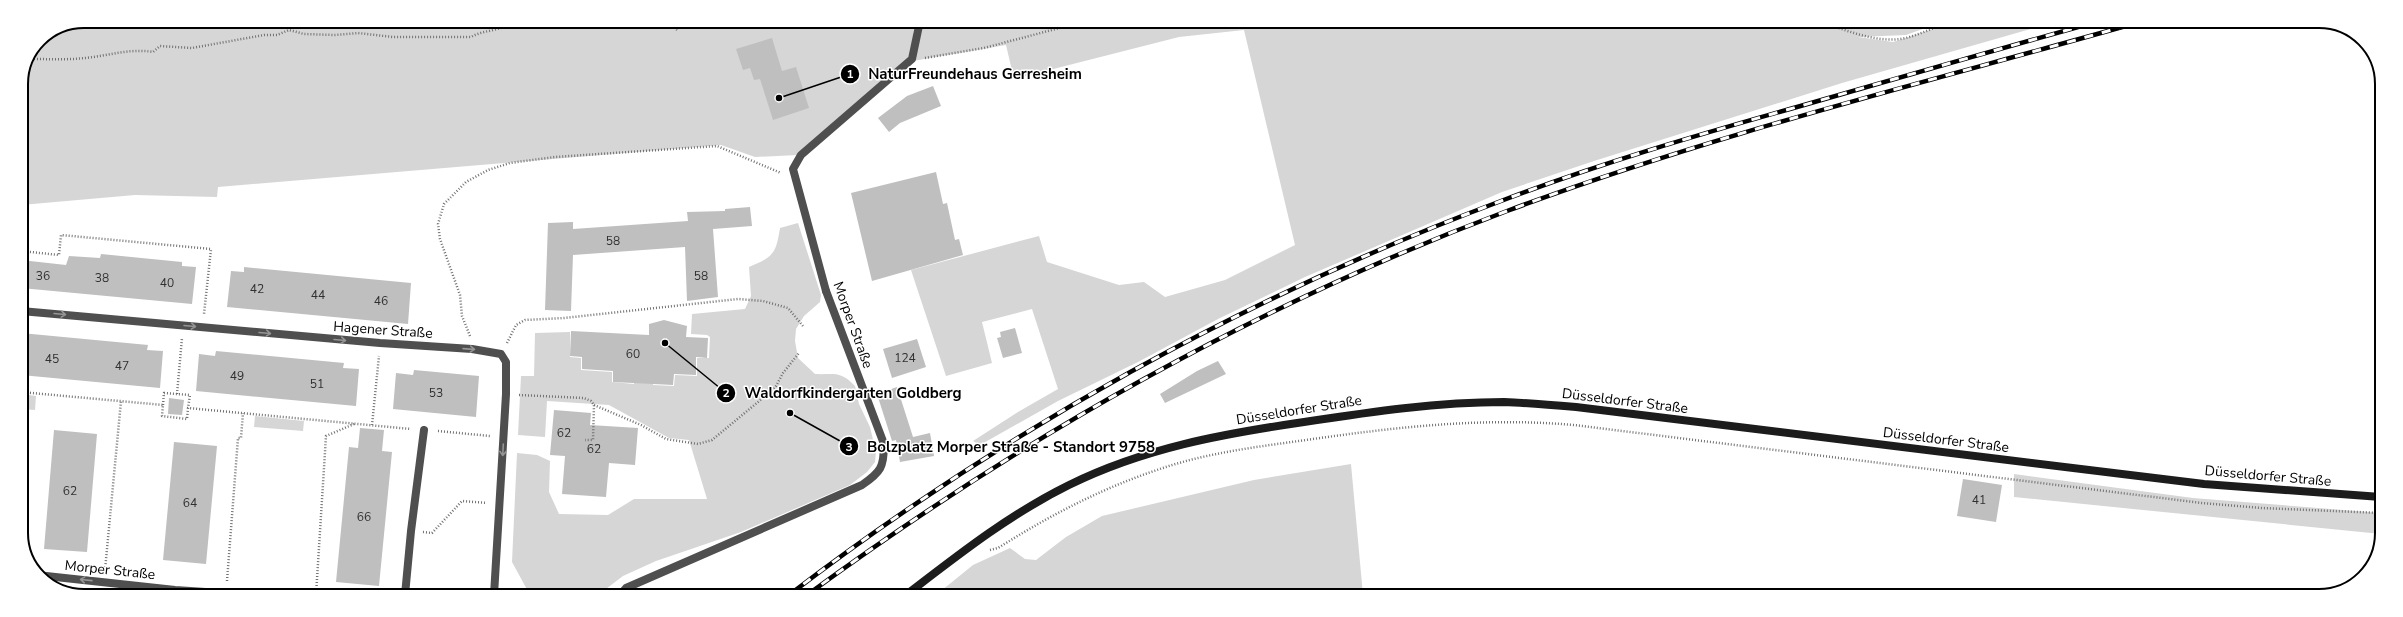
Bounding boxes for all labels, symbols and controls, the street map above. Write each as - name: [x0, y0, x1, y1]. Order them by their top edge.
- callout: NaturFreundehaus Gerresheim: [840, 60, 1090, 87]
- text: NaturFreundehaus Gerresheim: [868, 64, 1082, 84]
- text: 1: [846, 66, 854, 82]
- house number: 58: [606, 233, 620, 249]
- house number: 36: [36, 268, 50, 284]
- house number: 58: [694, 268, 708, 284]
- house number: 38: [95, 270, 109, 286]
- house number: 40: [160, 275, 174, 291]
- street label: Morper Straße: [829, 279, 877, 371]
- house number: 42: [250, 281, 264, 297]
- house number: 44: [311, 287, 325, 303]
- house number: 46: [374, 293, 388, 309]
- one-way arrow: [53, 311, 66, 318]
- street label: Hagener Straße: [333, 317, 433, 343]
- one-way arrow: [183, 322, 196, 330]
- one-way arrow: [258, 329, 271, 336]
- one-way arrow: [333, 336, 346, 343]
- one-way arrow: [462, 345, 475, 353]
- house number: 60: [626, 346, 640, 362]
- house number: 124: [894, 350, 916, 366]
- house number: 45: [45, 351, 59, 367]
- house number: 47: [115, 358, 129, 374]
- house number: 49: [230, 368, 244, 384]
- house number: 51: [310, 376, 324, 392]
- callout: Waldorfkindergarten Goldberg: [716, 380, 969, 407]
- text: Waldorfkindergarten Goldberg: [744, 383, 962, 403]
- street label: Düsseldorfer Straße: [1561, 384, 1689, 418]
- house number: 53: [429, 385, 443, 401]
- text: 2: [722, 385, 730, 401]
- street label: Düsseldorfer Straße: [1235, 391, 1363, 429]
- street label: Düsseldorfer Straße: [1882, 423, 2010, 457]
- house number: 62: [557, 425, 571, 441]
- callout: Bolzplatz Morper Straße - Standort 9758: [839, 433, 1163, 460]
- text: Bolzplatz Morper Straße - Standort 9758: [867, 437, 1155, 457]
- text: 3: [845, 439, 853, 455]
- house number: 62: [587, 441, 601, 457]
- one-way arrow: [500, 443, 507, 456]
- street label: Düsseldorfer Straße: [2204, 461, 2332, 491]
- house number: 62: [63, 483, 77, 499]
- house number: 41: [1972, 492, 1986, 508]
- house number: 64: [183, 495, 197, 511]
- house number: 66: [357, 509, 371, 525]
- street label: Morper Straße: [64, 556, 156, 584]
- one-way arrow: [80, 576, 93, 584]

